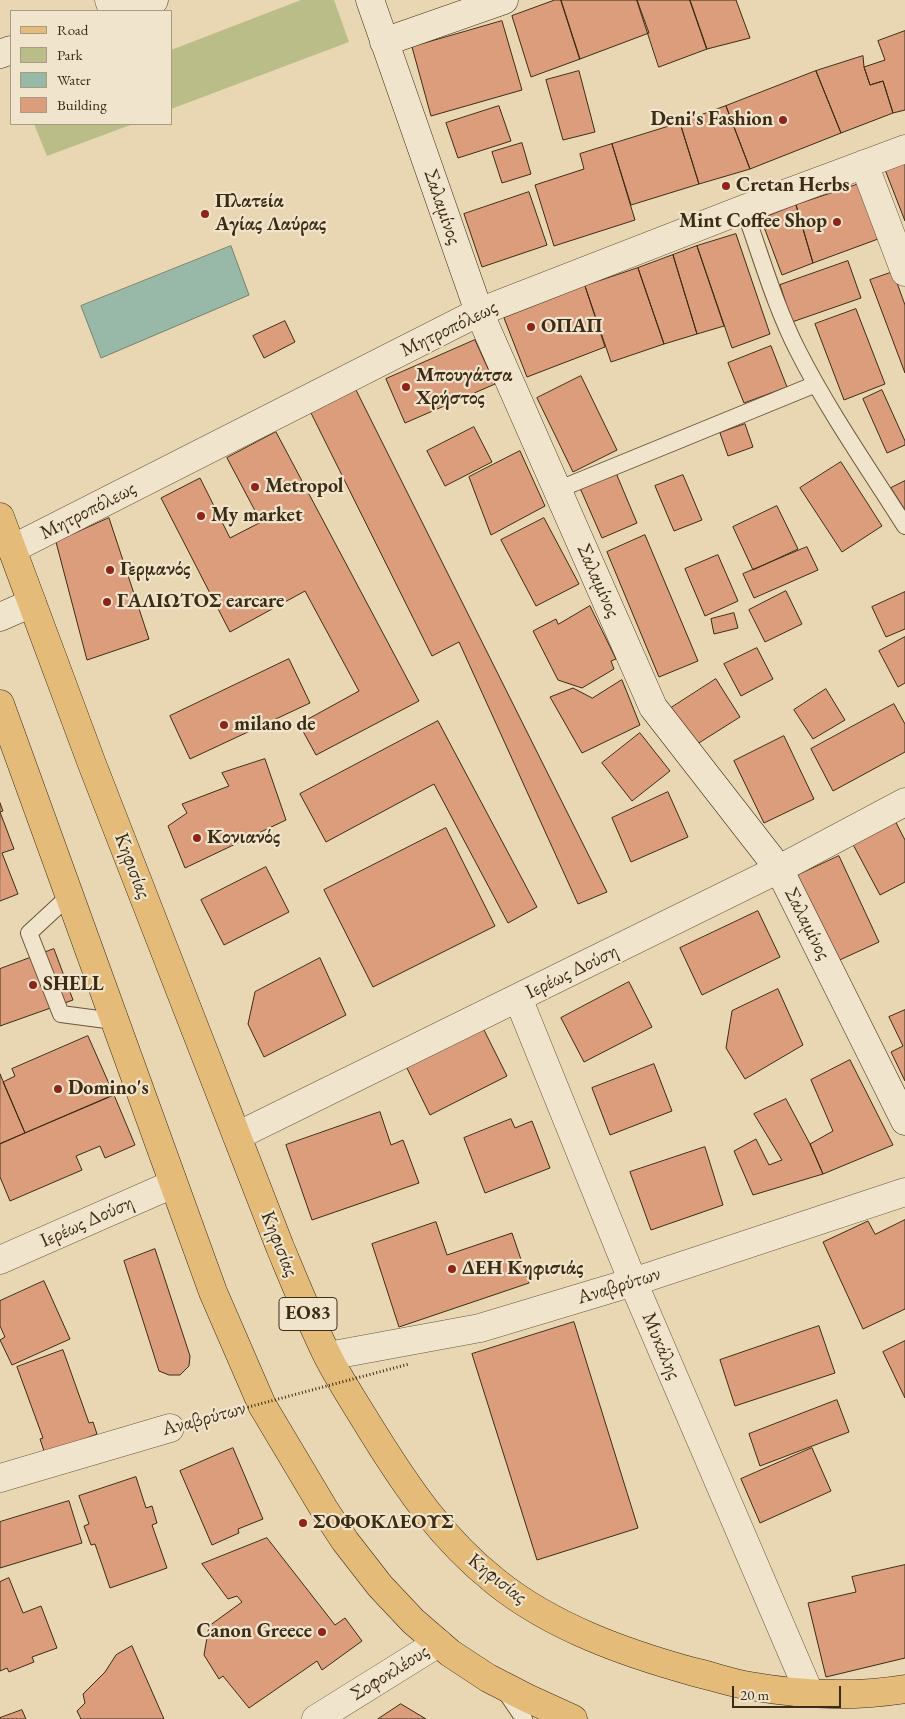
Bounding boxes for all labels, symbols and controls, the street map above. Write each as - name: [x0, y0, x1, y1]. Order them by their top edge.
- legend: [10, 10, 172, 125]
- text: Road: [57, 20, 88, 39]
- text: Park: [57, 45, 83, 64]
- text: Water: [57, 70, 91, 89]
- text: Building: [57, 95, 107, 114]
- place label: Deni's Fashion: [651, 108, 773, 132]
- marker: Deni's Fashion: [777, 114, 789, 126]
- street label: Σαλαμίνος: [418, 166, 466, 248]
- place label: Cretan Herbs: [736, 174, 850, 198]
- marker: Cretan Herbs: [720, 180, 732, 192]
- place label: Πλατεία Αγίας Λαύρας: [215, 190, 326, 237]
- marker: Πλατεία Αγίας Λαύρας: [199, 208, 211, 220]
- place label: Mint Coffee Shop: [679, 210, 827, 234]
- marker: Mint Coffee Shop: [831, 216, 843, 228]
- street label: Μητροπόλεως: [397, 295, 501, 363]
- place label: ΟΠΑΠ: [541, 315, 602, 339]
- marker: ΟΠΑΠ: [525, 321, 537, 333]
- place label: Μπουγάτσα Χρήστος: [416, 364, 513, 411]
- marker: Μπουγάτσα Χρήστος: [400, 381, 412, 393]
- place label: Metropol: [265, 475, 343, 499]
- street label: Μητροπόλεως: [36, 477, 140, 545]
- marker: Metropol: [249, 481, 261, 493]
- place label: My market: [211, 504, 302, 528]
- marker: My market: [195, 510, 207, 522]
- street label: Σαλαμίνος: [571, 540, 625, 622]
- place label: Γερμανός: [120, 558, 190, 582]
- marker: Γερμανός: [104, 564, 116, 576]
- place label: ΓΑΛΙΩΤΟΣ earcare: [117, 590, 284, 614]
- marker: ΓΑΛΙΩΤΟΣ earcare: [101, 596, 113, 608]
- place label: milano de: [234, 713, 316, 737]
- marker: milano de: [218, 719, 230, 731]
- place label: Κονιανός: [207, 826, 280, 850]
- street label: Κηφισίας: [109, 830, 155, 902]
- marker: Κονιανός: [191, 832, 203, 844]
- street label: Σαλαμίνος: [779, 884, 835, 964]
- street label: Ιερέως Δούση: [522, 939, 622, 1005]
- place label: SHELL: [43, 973, 104, 997]
- marker: SHELL: [27, 979, 39, 991]
- place label: Domino's: [68, 1077, 149, 1101]
- marker: Domino's: [52, 1083, 64, 1095]
- street label: Ιερέως Δούση: [37, 1191, 137, 1253]
- street label: Κηφισίας: [255, 1208, 303, 1280]
- place label: ΔΕΗ Κηφισιάς: [462, 1257, 583, 1281]
- street label: Αναβρύτων: [574, 1262, 664, 1310]
- marker: ΔΕΗ Κηφισιάς: [446, 1263, 458, 1275]
- road number: ΕΟ83: [279, 1298, 337, 1330]
- street label: Μυκάλης: [636, 1309, 686, 1383]
- street label: Αναβρύτων: [159, 1396, 249, 1442]
- place label: ΣΟΦΟΚΛΕΟΥΣ: [313, 1511, 454, 1535]
- marker: ΣΟΦΟΚΛΕΟΥΣ: [297, 1517, 309, 1529]
- street label: Κηφισίας: [463, 1548, 531, 1610]
- place label: Canon Greece: [197, 1620, 312, 1644]
- marker: Canon Greece: [316, 1626, 328, 1638]
- street label: Σοφοκλέους: [346, 1640, 434, 1706]
- scale bar: [735, 1676, 844, 1708]
- text: 20 m: [740, 1685, 769, 1704]

